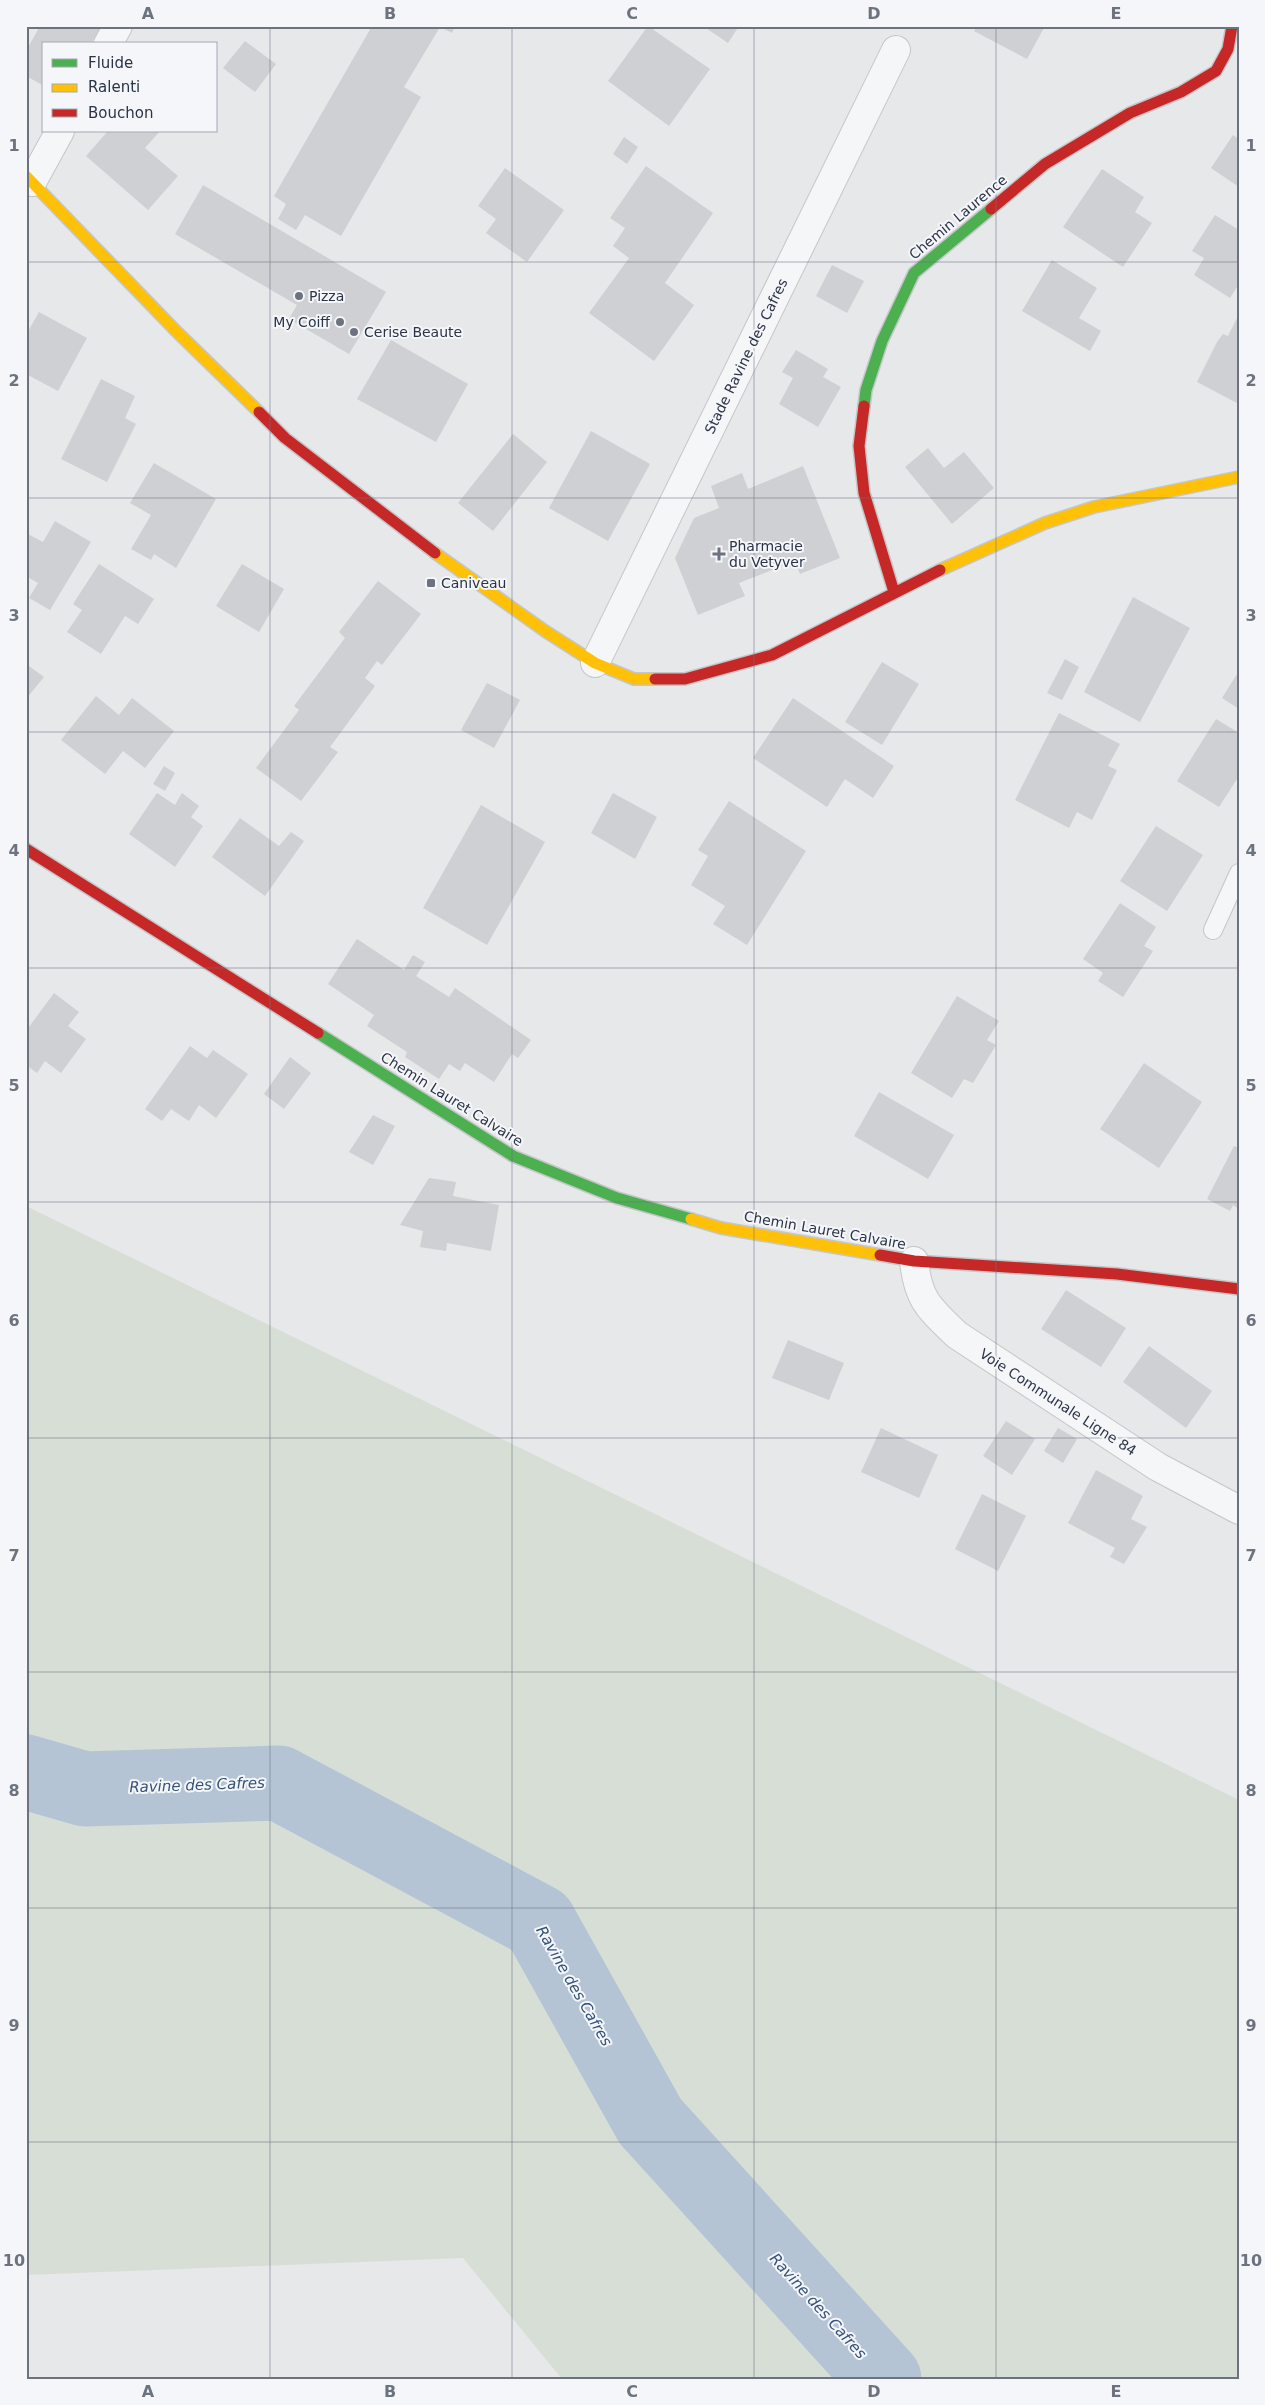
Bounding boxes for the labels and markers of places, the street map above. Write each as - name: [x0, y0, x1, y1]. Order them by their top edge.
- place label: Pizza: [309, 288, 344, 304]
- marker: Pizza: [293, 290, 305, 302]
- place label: My Coiff: [273, 314, 330, 330]
- marker: My Coiff: [334, 316, 346, 328]
- place label: Cerise Beaute: [364, 324, 462, 340]
- marker: Cerise Beaute: [348, 326, 360, 338]
- place label: Pharmacie du Vetyver: [729, 538, 805, 570]
- marker: Pharmacie du Vetyver: [713, 548, 725, 560]
- place label: Caniveau: [441, 575, 506, 591]
- marker: Caniveau: [425, 577, 437, 589]

